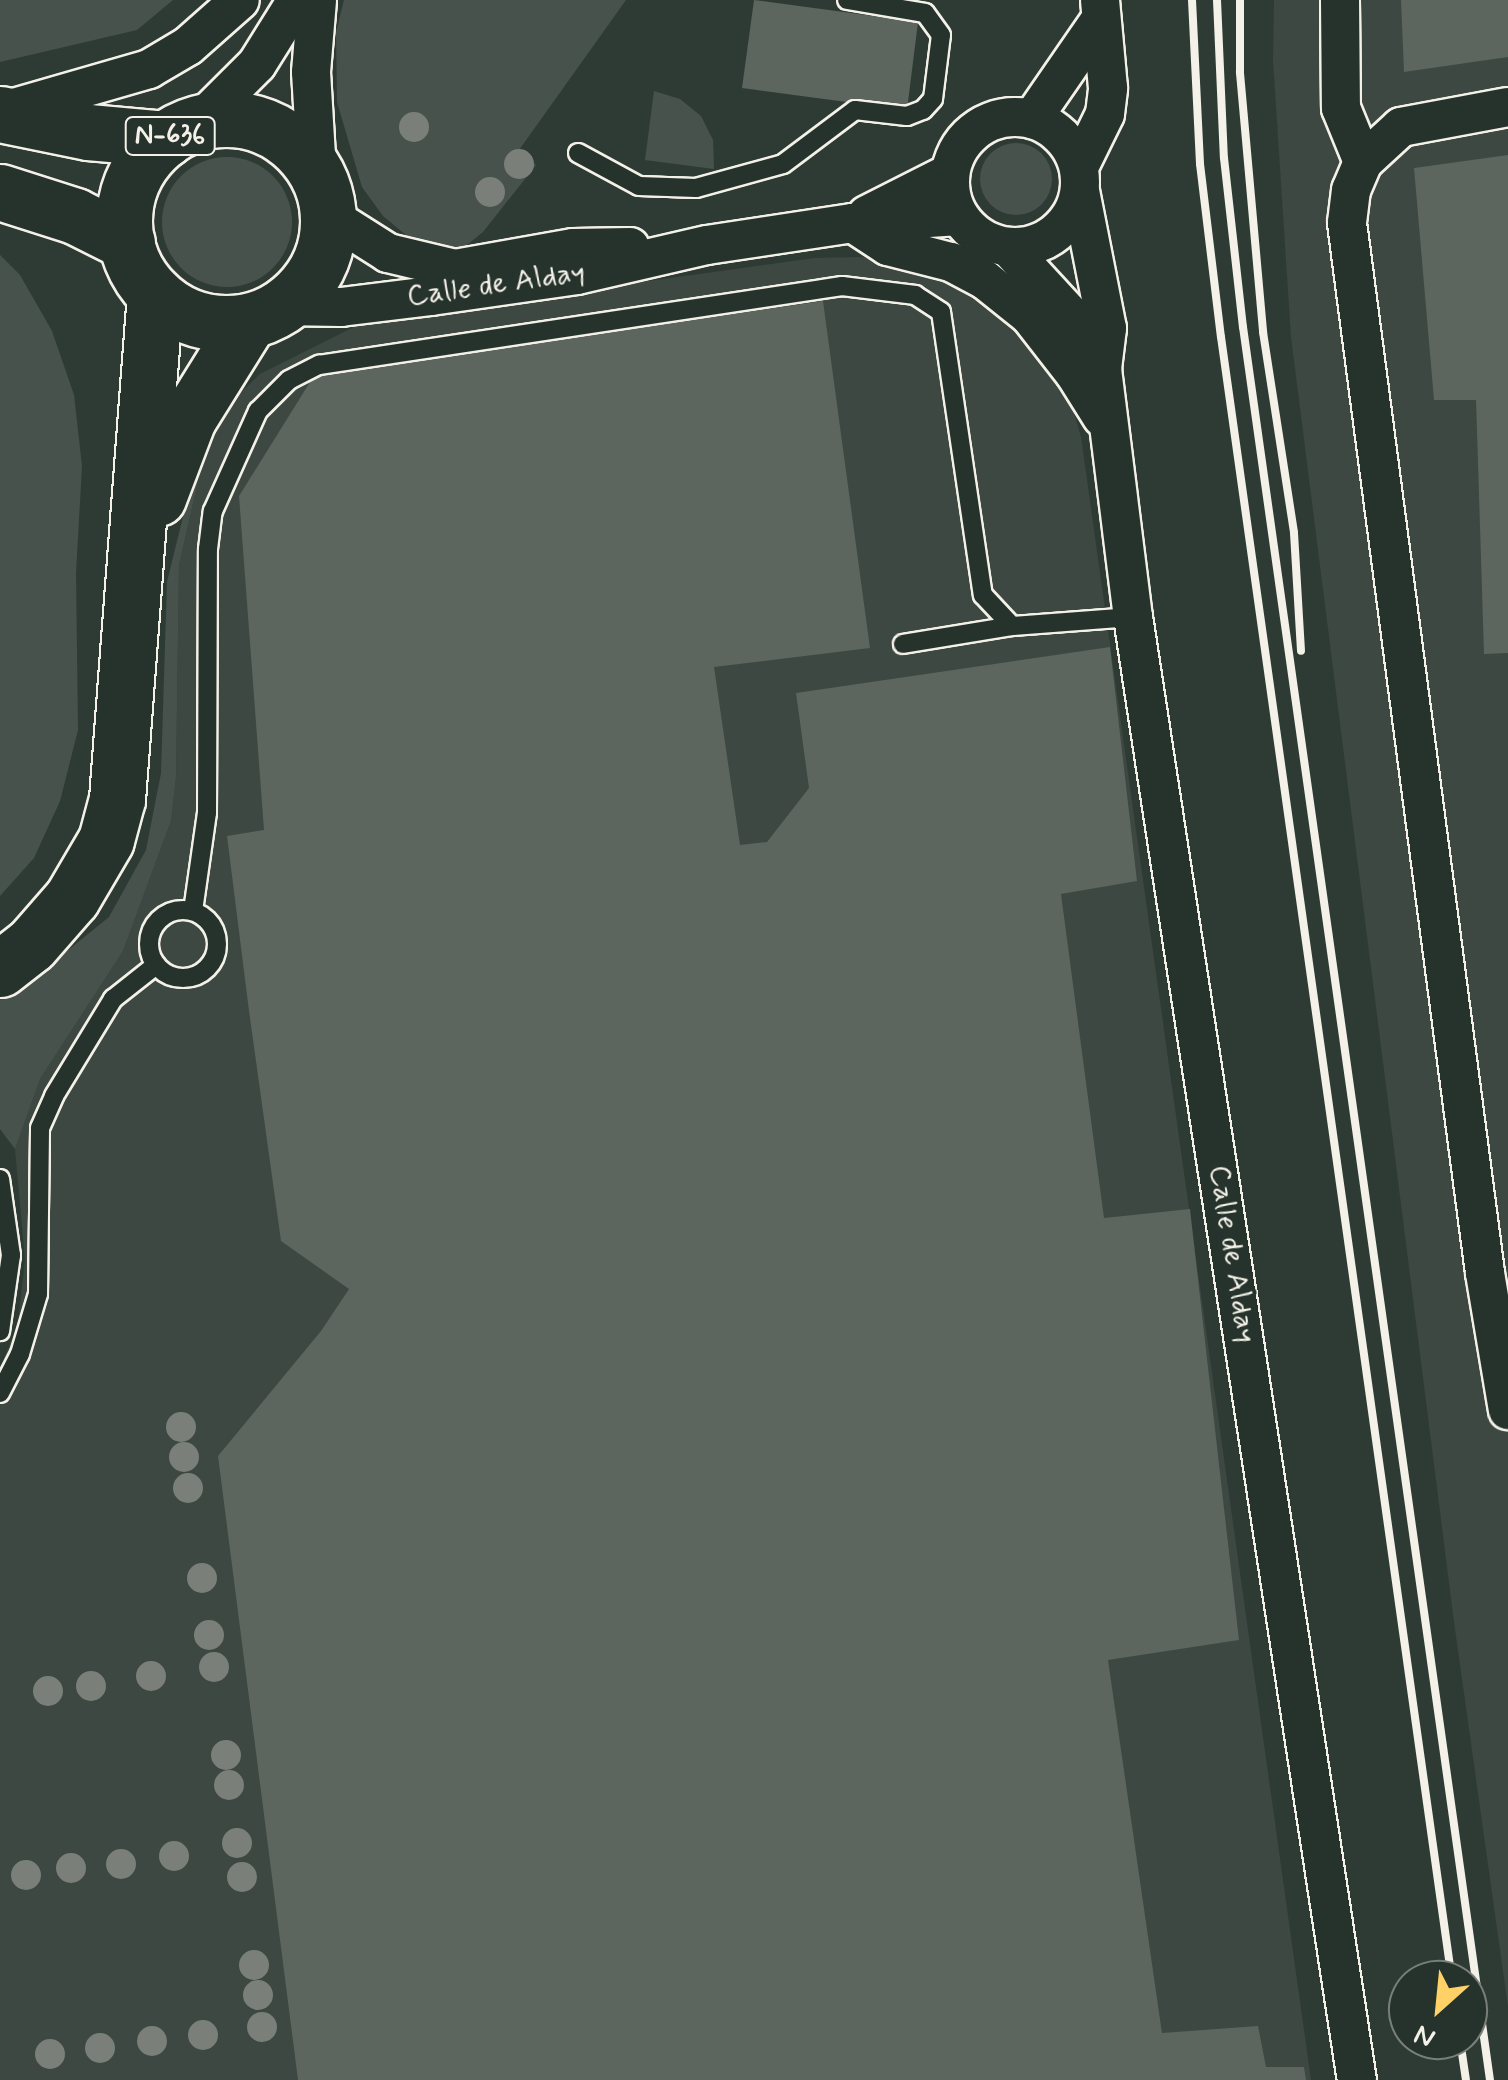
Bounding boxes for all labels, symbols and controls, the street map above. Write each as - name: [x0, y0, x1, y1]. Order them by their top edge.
- road number: N-636: [122, 113, 218, 159]
- street label: Calle de Alday: [404, 255, 588, 315]
- street label: Calle de Alday: [1200, 1162, 1264, 1346]
- north arrow: [1388, 1960, 1488, 2060]
- text: N: [1408, 2015, 1442, 2056]

